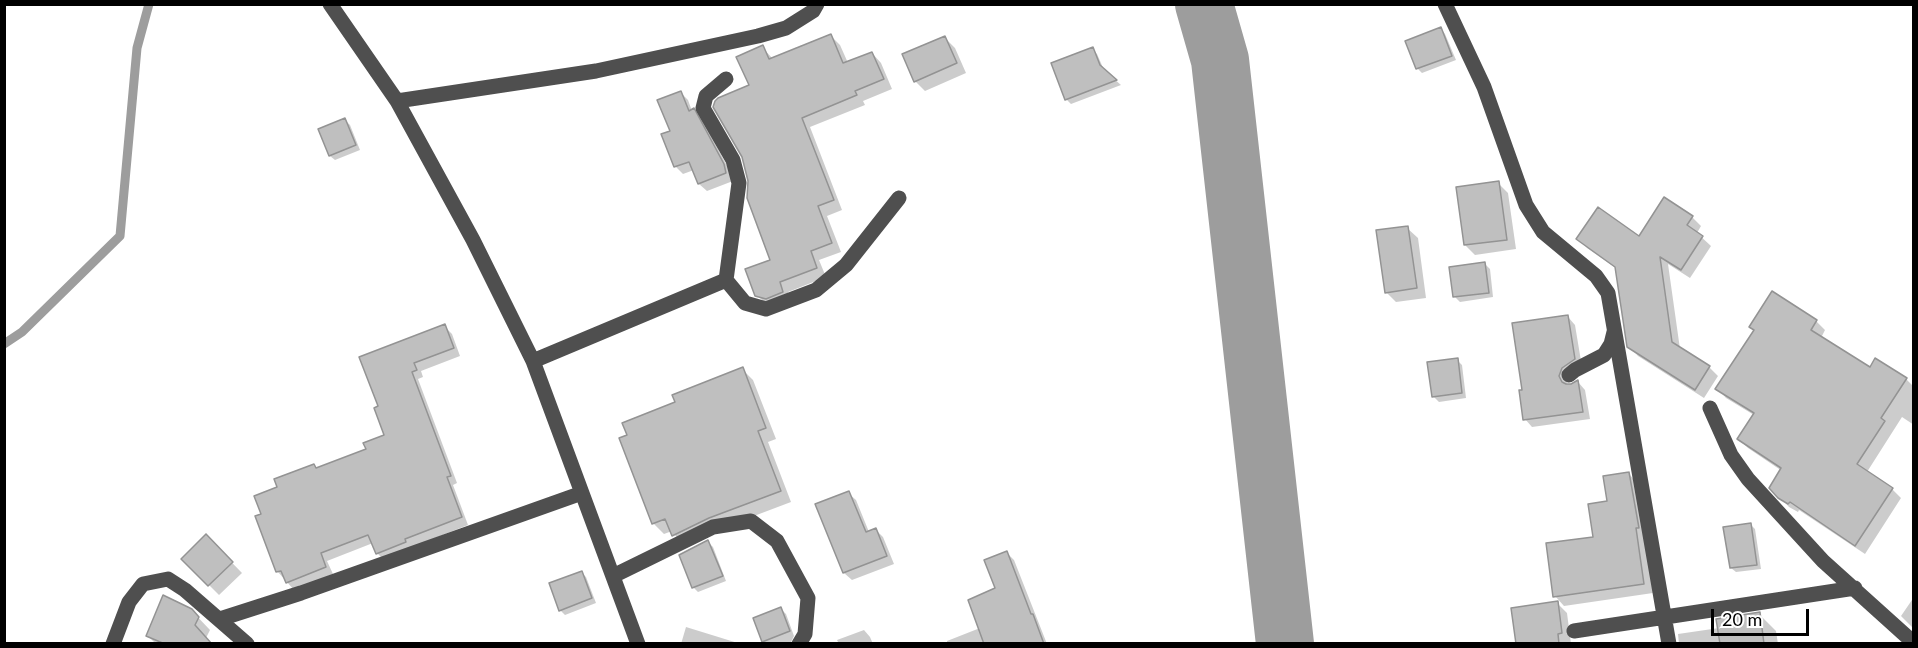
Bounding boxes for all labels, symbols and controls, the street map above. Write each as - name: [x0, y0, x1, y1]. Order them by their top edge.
- scale bar: [1714, 597, 1812, 635]
- text: 20 m: [1722, 608, 1762, 630]

